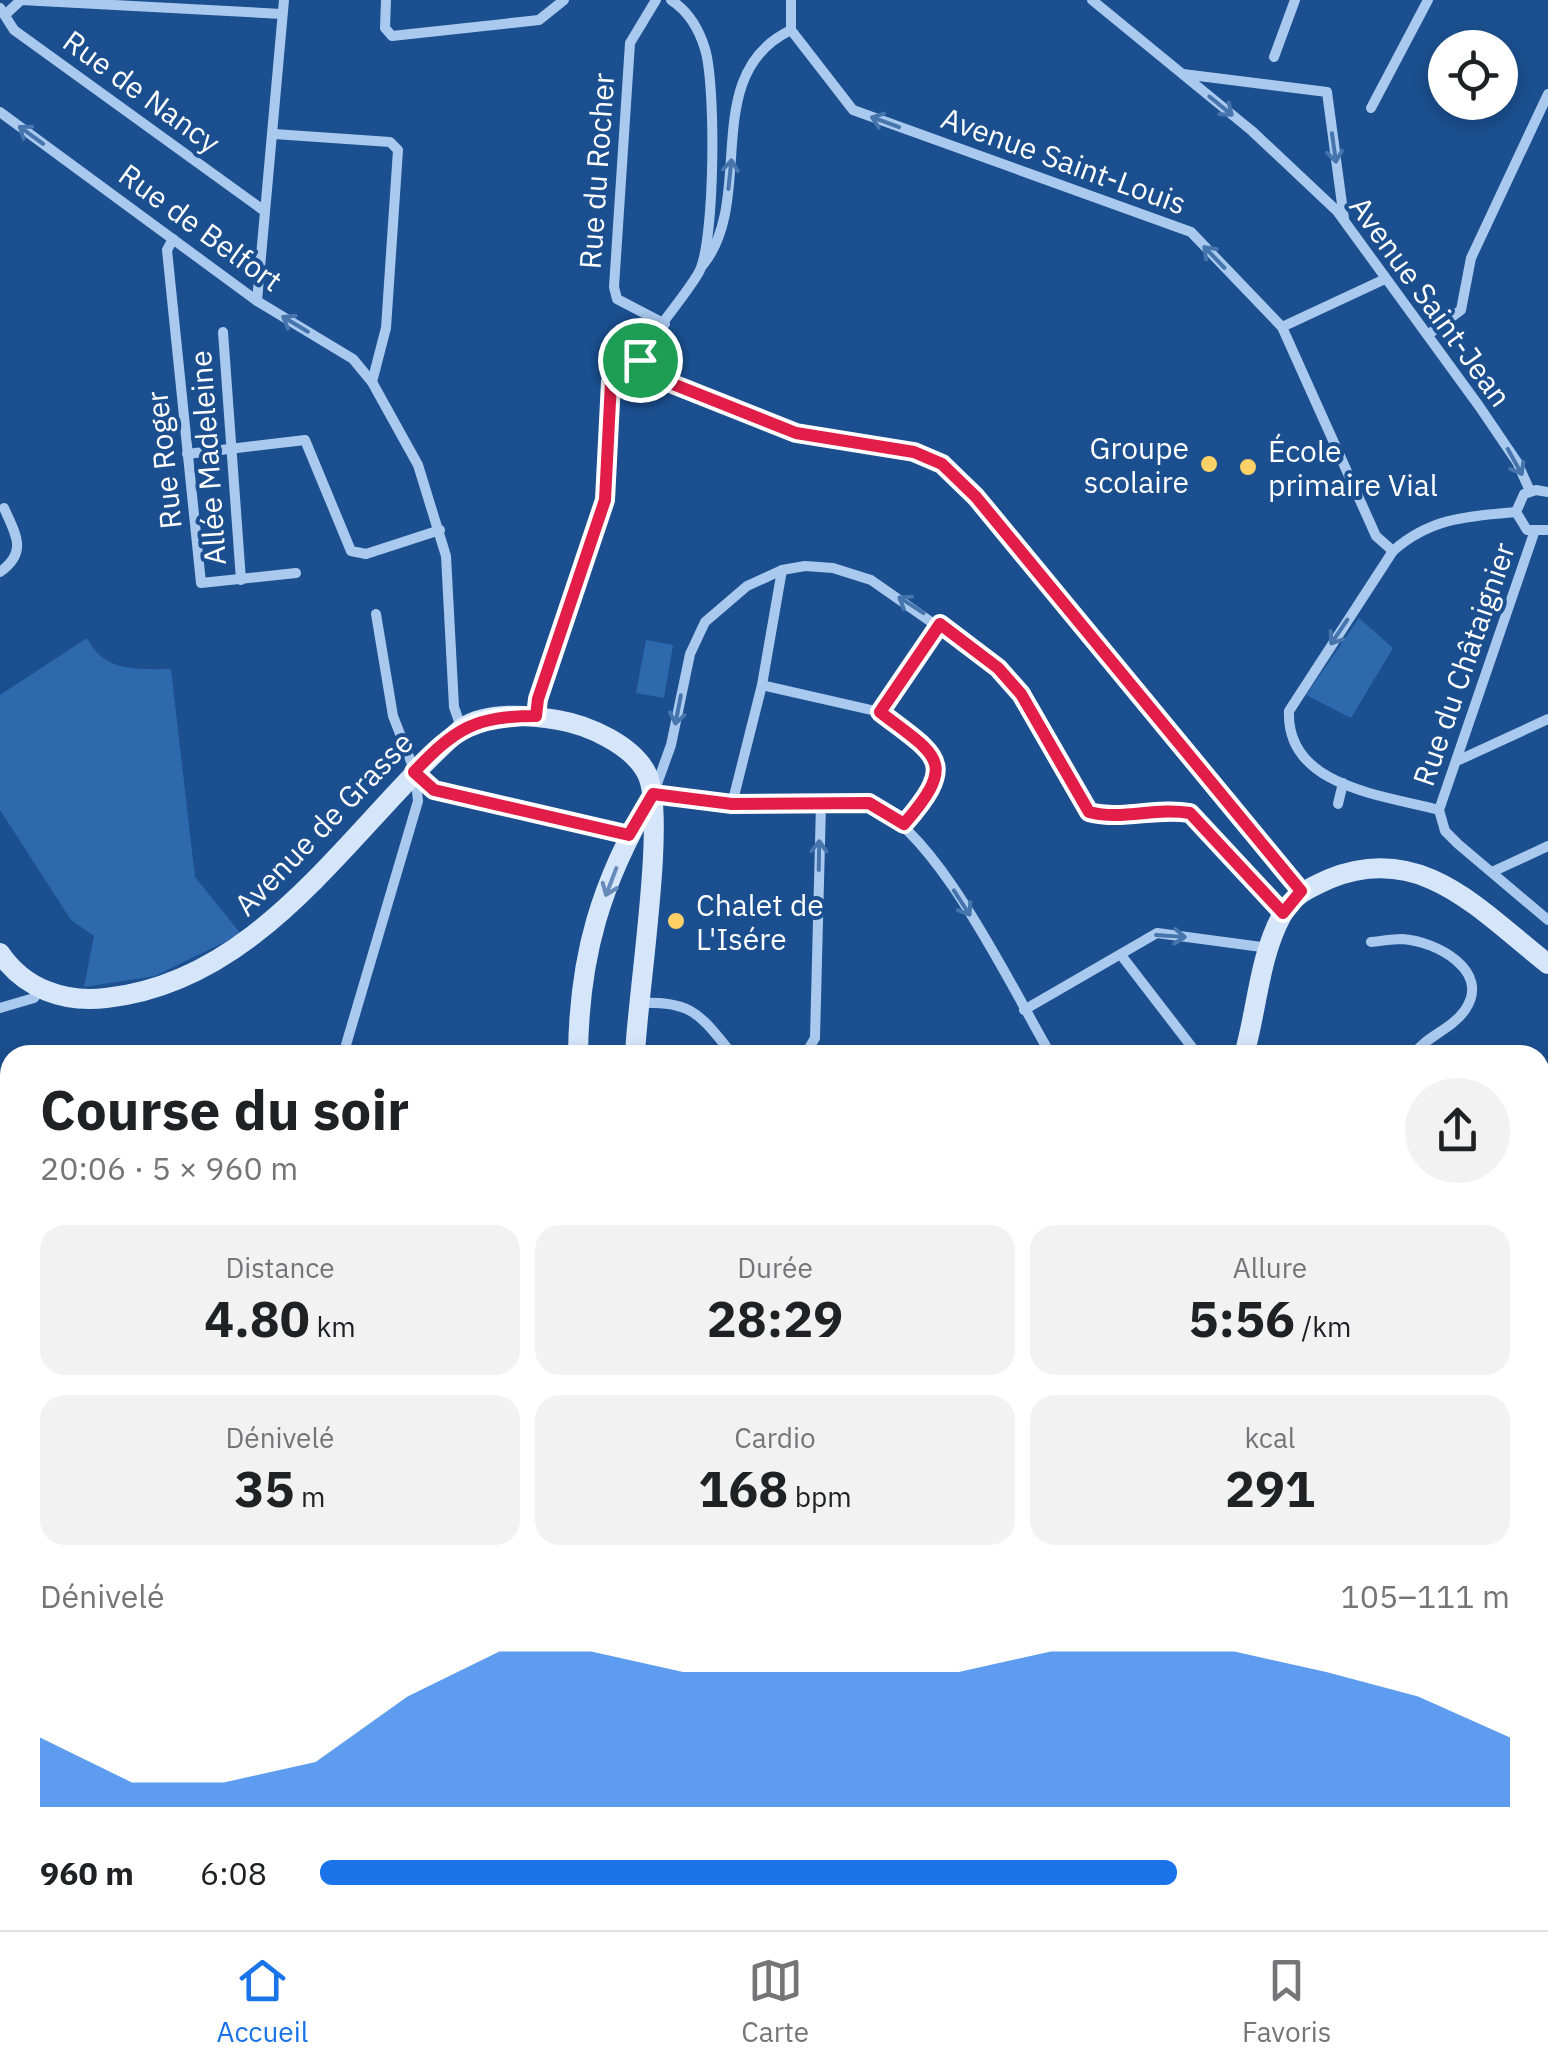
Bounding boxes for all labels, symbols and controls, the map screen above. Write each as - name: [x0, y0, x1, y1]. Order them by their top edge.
- street label: Rue de Nancy: [56, 21, 228, 161]
- map controls: [1428, 30, 1518, 120]
- button: locate: [1428, 30, 1518, 120]
- street label: Rue du Rocher: [570, 72, 622, 270]
- one-way arrow: [1208, 95, 1234, 117]
- street label: Avenue Saint-Louis: [936, 98, 1192, 222]
- one-way arrow: [870, 112, 901, 130]
- one-way arrow: [18, 125, 45, 146]
- one-way arrow: [1326, 132, 1344, 164]
- street label: Rue de Belfort: [111, 154, 291, 300]
- one-way arrow: [721, 159, 740, 191]
- street label: Avenue Saint-Jean: [1341, 188, 1521, 414]
- one-way arrow: [1202, 246, 1226, 270]
- one-way arrow: [281, 314, 310, 334]
- pin: [598, 318, 683, 403]
- icon: arrive: [613, 333, 668, 388]
- street label: Allée Madeleine: [180, 349, 234, 567]
- street label: Rue Roger: [136, 389, 190, 531]
- place label: Groupe scolaire: [1084, 428, 1189, 501]
- place label: École primaire Vial: [1268, 431, 1438, 504]
- one-way arrow: [1506, 447, 1526, 477]
- marker: Groupe scolaire: [1198, 453, 1220, 475]
- marker: École primaire Vial: [1237, 456, 1259, 478]
- street label: Rue du Châtaignier: [1403, 537, 1523, 791]
- one-way arrow: [897, 595, 925, 616]
- one-way arrow: [1329, 618, 1350, 645]
- one-way arrow: [667, 693, 686, 725]
- street label: Avenue de Grasse: [225, 723, 421, 923]
- one-way arrow: [810, 840, 829, 872]
- one-way arrow: [601, 866, 619, 897]
- place label: Chalet de L'Isére: [696, 885, 824, 958]
- one-way arrow: [951, 889, 972, 917]
- marker: Chalet de L'Isére: [665, 910, 687, 932]
- one-way arrow: [1154, 927, 1187, 946]
- text: Course du soir: [40, 1074, 409, 1145]
- button: share: [1405, 1078, 1510, 1183]
- text: 20:06 · 5 × 960 m: [40, 1147, 298, 1189]
- text: Distance: [225, 1249, 335, 1286]
- text: Durée: [737, 1249, 813, 1286]
- text: Allure: [1233, 1249, 1307, 1286]
- text: 4.80: [204, 1286, 310, 1351]
- text: 28:29: [707, 1286, 843, 1351]
- text: 5:56: [1188, 1286, 1295, 1351]
- text: km: [310, 1308, 356, 1345]
- text: /km: [1295, 1308, 1352, 1345]
- text: Dénivelé: [226, 1419, 334, 1456]
- text: Cardio: [734, 1419, 816, 1456]
- text: kcal: [1245, 1419, 1295, 1456]
- text: 35: [234, 1456, 294, 1521]
- text: 168: [698, 1456, 788, 1521]
- text: 291: [1225, 1456, 1315, 1521]
- text: m: [294, 1478, 326, 1515]
- text: bpm: [788, 1478, 852, 1515]
- text: Dénivelé: [40, 1575, 165, 1617]
- text: 105–111 m: [1340, 1575, 1510, 1617]
- text: 960 m: [40, 1852, 134, 1894]
- text: 6:08: [200, 1852, 267, 1894]
- tab: Accueil: [216, 1953, 308, 2050]
- tab: Carte: [741, 1953, 809, 2050]
- tab: Favoris: [1242, 1953, 1332, 2050]

